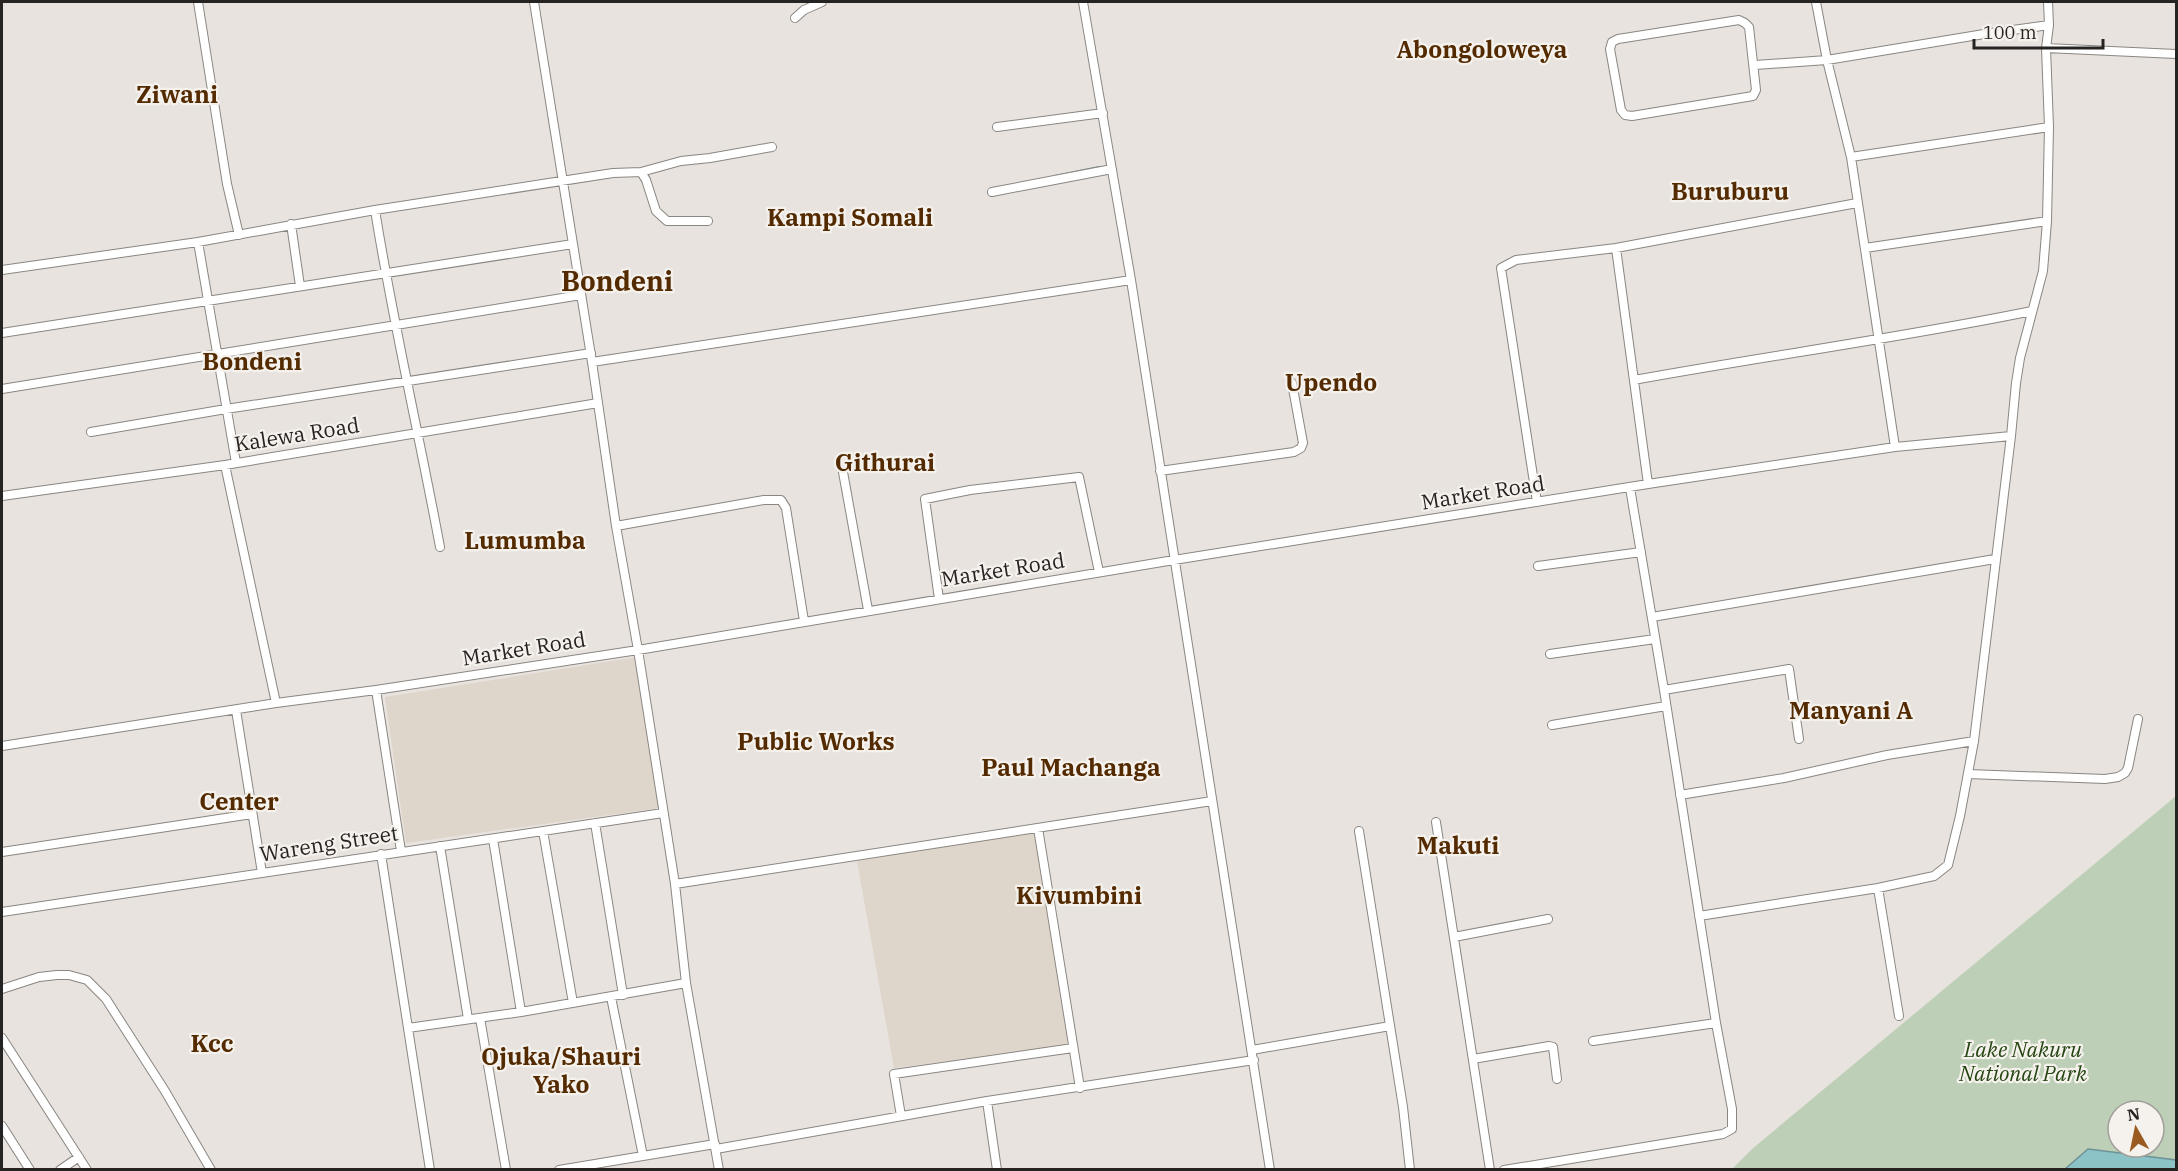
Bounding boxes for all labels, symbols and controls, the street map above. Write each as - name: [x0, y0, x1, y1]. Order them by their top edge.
- scale bar: [1974, 12, 2103, 50]
- text: 100 m: [1983, 21, 2037, 44]
- district label: Abongoloweya: [1397, 33, 1568, 65]
- district label: Ziwani: [136, 78, 218, 110]
- district label: Buruburu: [1671, 175, 1789, 207]
- district label: Kampi Somali: [767, 201, 933, 233]
- district label: Bondeni: [561, 263, 673, 298]
- district label: Bondeni: [202, 345, 302, 377]
- district label: Upendo: [1285, 366, 1377, 398]
- street label: Kalewa Road: [232, 410, 362, 458]
- district label: Githurai: [835, 446, 935, 478]
- street label: Market Road: [1419, 468, 1547, 516]
- district label: Lumumba: [464, 524, 586, 556]
- street label: Market Road: [939, 545, 1067, 593]
- street label: Market Road: [460, 624, 588, 672]
- district label: Manyani A: [1789, 694, 1913, 726]
- district label: Public Works: [737, 725, 895, 757]
- district label: Paul Machanga: [981, 751, 1161, 783]
- district label: Center: [199, 785, 279, 817]
- street label: Wareng Street: [258, 818, 400, 868]
- district label: Makuti: [1417, 829, 1499, 861]
- district label: Kivumbini: [1016, 879, 1142, 911]
- district label: Kcc: [190, 1027, 234, 1059]
- park label: Lake Nakuru National Park: [1958, 1035, 2088, 1087]
- district label: Ojuka/Shauri Yako: [481, 1040, 641, 1100]
- north arrow: [2106, 1099, 2166, 1159]
- text: N: [2126, 1103, 2141, 1125]

